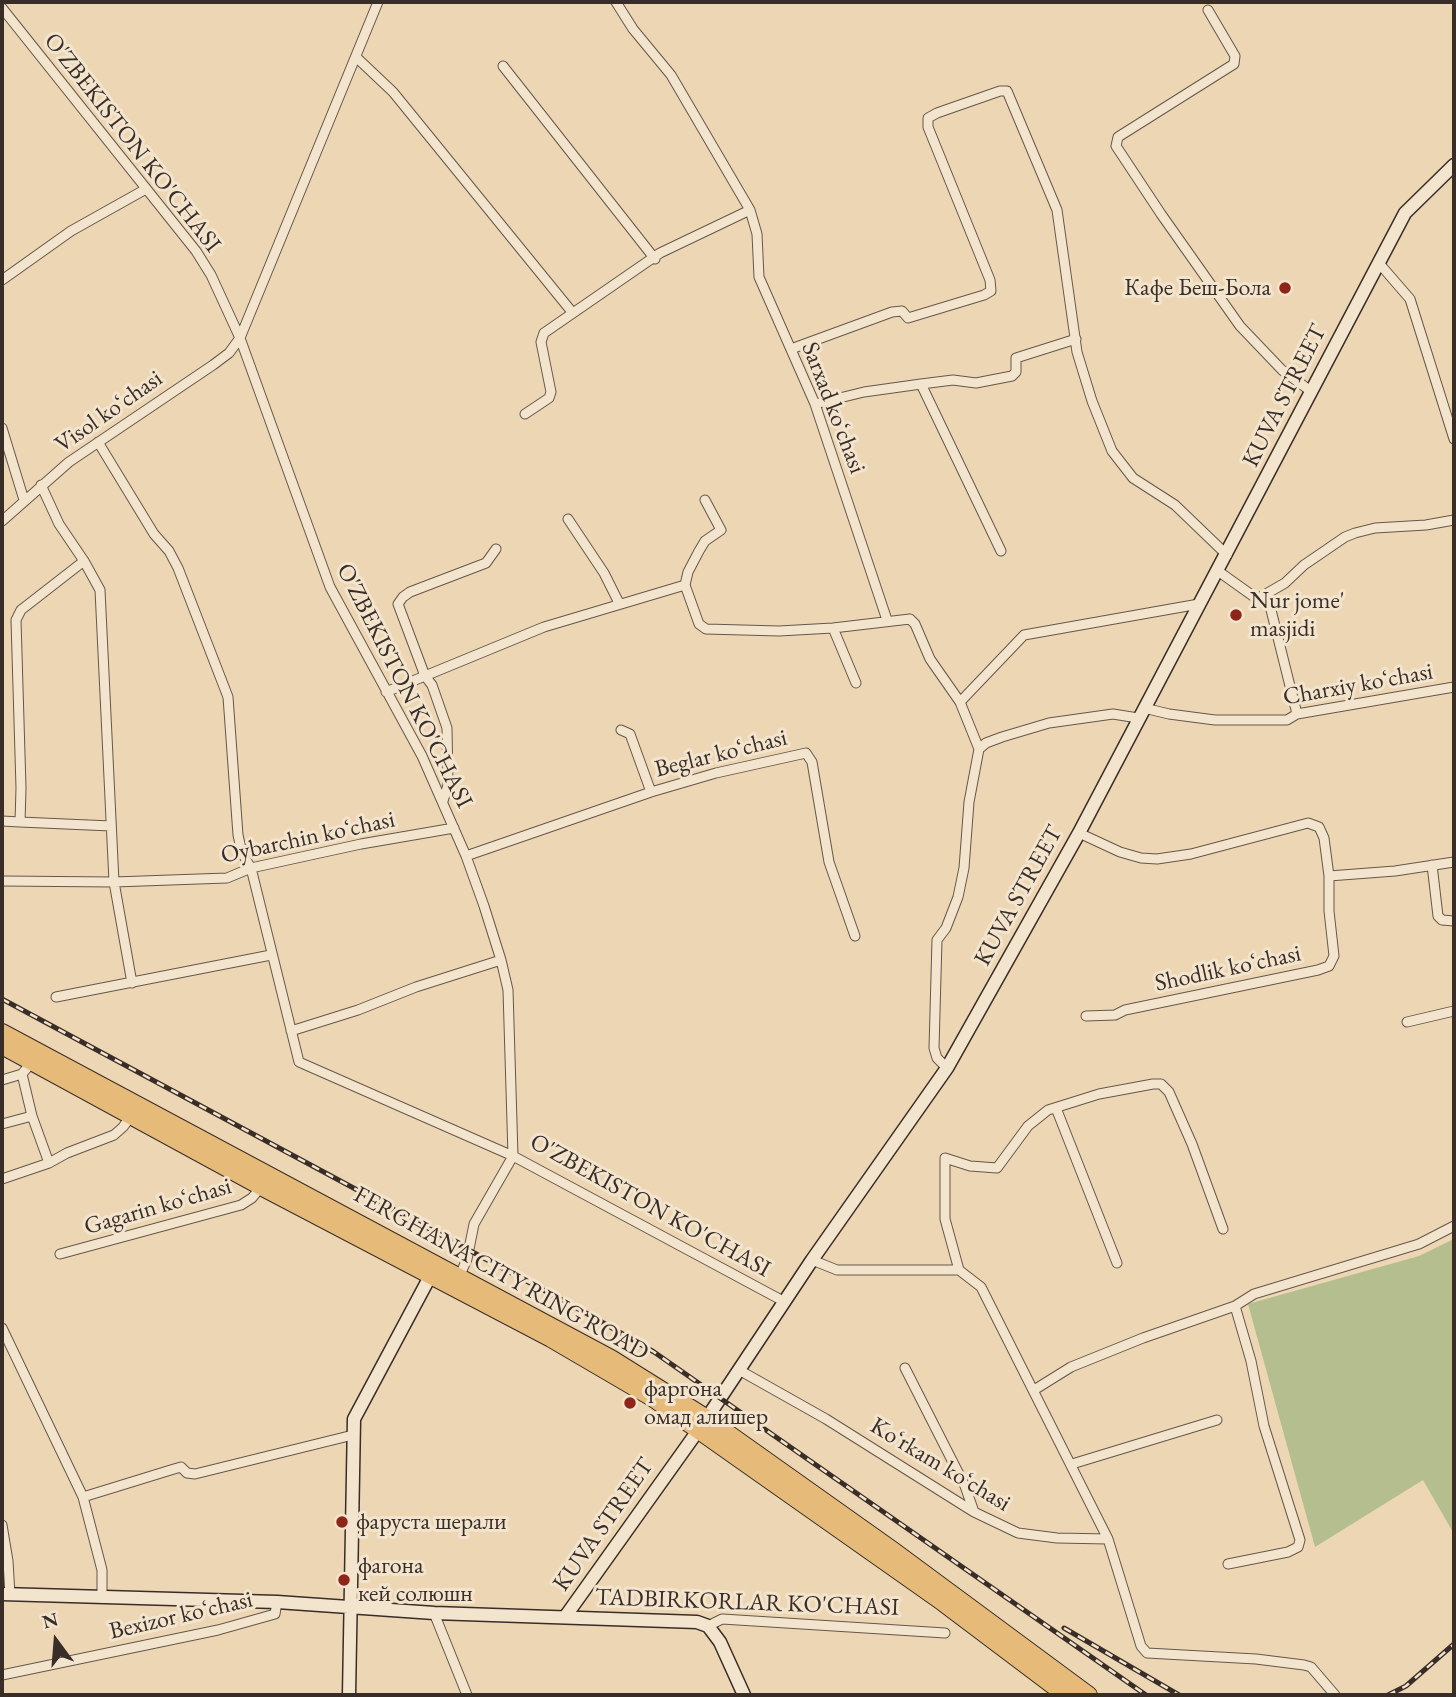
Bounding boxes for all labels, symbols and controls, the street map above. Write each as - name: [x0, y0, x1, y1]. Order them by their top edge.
- street label: O'ZBEKISTON KO'CHASI: [37, 28, 227, 258]
- place label: Кафе Беш-Бола: [1124, 274, 1271, 302]
- marker: Кафе Беш-Бола: [1277, 280, 1293, 296]
- street label: KUVA STREET: [1237, 320, 1333, 472]
- street label: Sarxad koʻchasi: [795, 338, 871, 478]
- street label: Visol koʻchasi: [50, 364, 168, 460]
- street label: O'ZBEKISTON KO'CHASI: [330, 559, 478, 813]
- place label: Nur jome' masjidi: [1250, 587, 1345, 643]
- marker: Nur jome' masjidi: [1228, 607, 1244, 623]
- street label: Charxiy koʻchasi: [1281, 658, 1435, 712]
- street label: Beglar koʻchasi: [652, 724, 790, 784]
- street label: Oybarchin koʻchasi: [218, 806, 398, 870]
- street label: KUVA STREET: [969, 821, 1069, 971]
- street label: Shodlik koʻchasi: [1152, 939, 1304, 999]
- street label: O'ZBEKISTON KO'CHASI: [525, 1128, 775, 1284]
- street label: Gagarin koʻchasi: [81, 1172, 235, 1242]
- street label: FERGHANA CITY RING ROAD: [348, 1181, 654, 1367]
- place label: фаргона омад алишер: [644, 1375, 768, 1431]
- marker: фаргона омад алишер: [622, 1395, 638, 1411]
- street label: Koʻrkam koʻchasi: [865, 1412, 1015, 1518]
- street label: KUVA STREET: [547, 1453, 661, 1597]
- place label: фаруста шерали: [356, 1508, 507, 1536]
- marker: фаруста шерали: [334, 1514, 350, 1530]
- place label: фагона кей солюшн: [358, 1552, 473, 1608]
- marker: фагона кей солюшн: [336, 1572, 352, 1588]
- street label: TADBIRKORLAR KO'CHASI: [594, 1583, 900, 1623]
- street label: Bexizor koʻchasi: [106, 1586, 256, 1646]
- north arrow: [21, 1606, 91, 1676]
- text: N: [39, 1606, 61, 1634]

